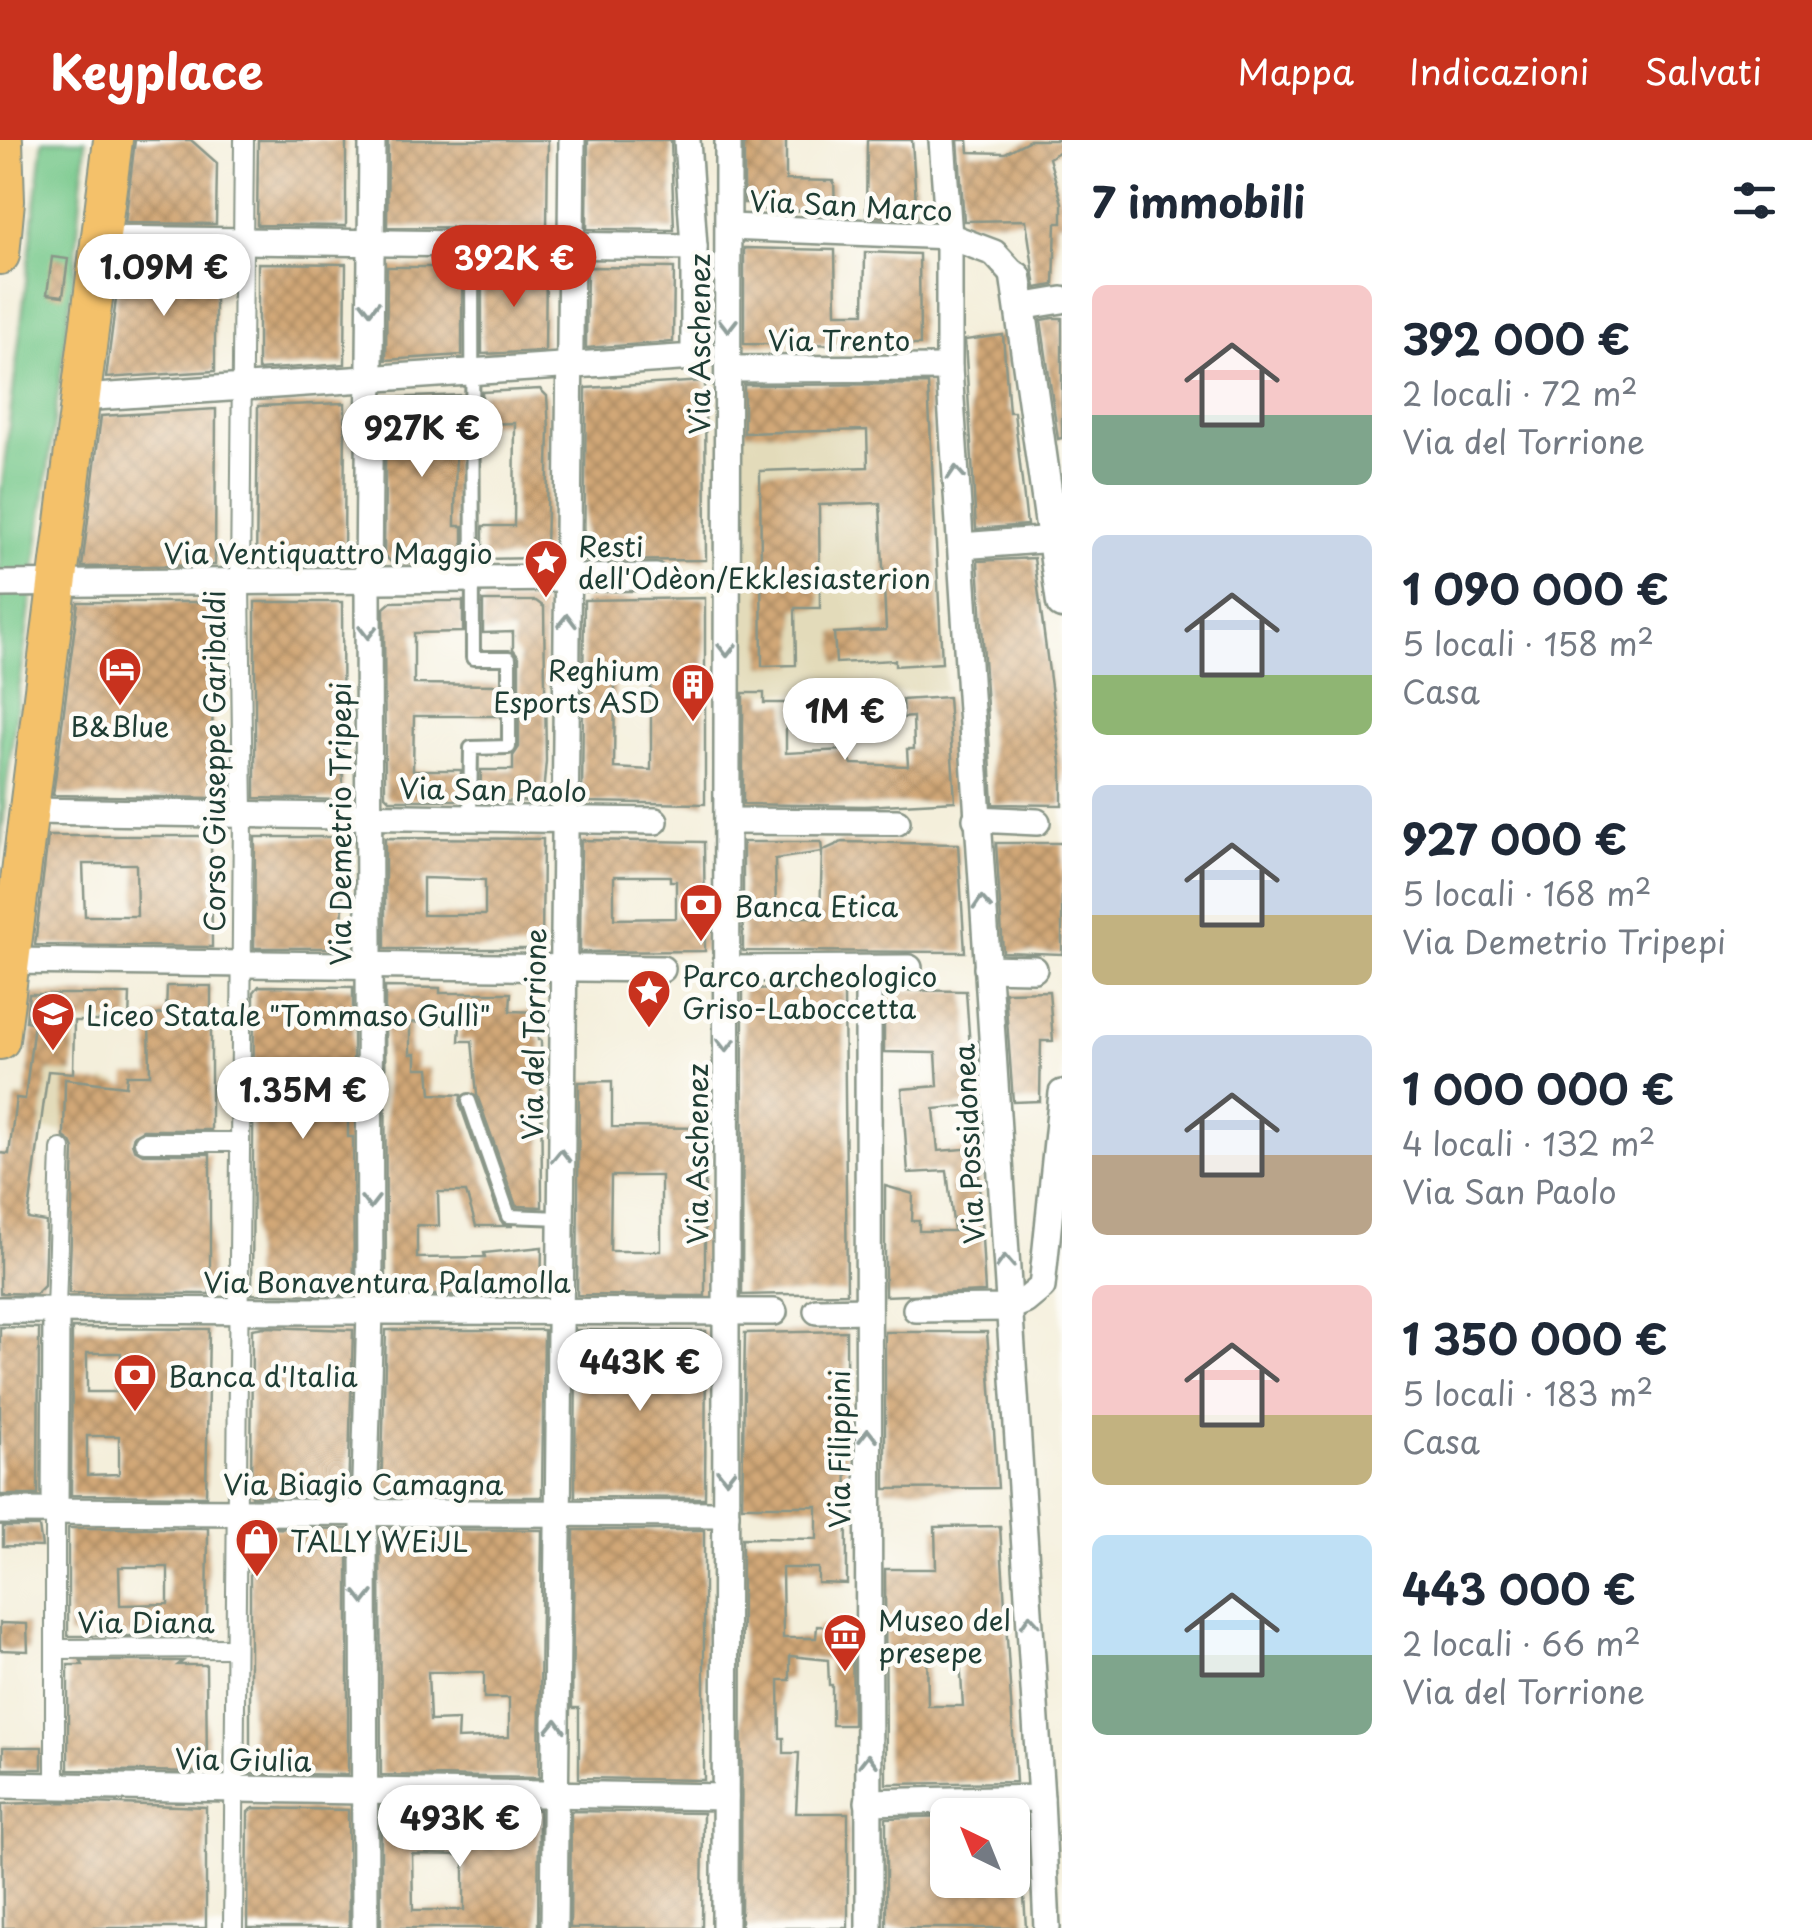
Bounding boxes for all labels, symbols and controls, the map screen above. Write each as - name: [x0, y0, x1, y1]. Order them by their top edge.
- text: Keyplace: [50, 34, 264, 106]
- text: Mappa: [1237, 44, 1354, 97]
- text: Indicazioni: [1409, 44, 1589, 97]
- text: Salvati: [1644, 44, 1762, 97]
- text: 7 immobili: [1092, 169, 1305, 232]
- icon: filters: [1727, 173, 1782, 228]
- street label: Via San Marco: [748, 178, 954, 232]
- pin: 392K €: [433, 225, 595, 310]
- text: 392K €: [453, 233, 575, 281]
- pin: 1.09M €: [72, 234, 256, 319]
- text: 1.09M €: [100, 242, 229, 290]
- street label: Via Aschenez: [677, 254, 720, 435]
- one-way arrow: [359, 300, 381, 316]
- text: 392 000 €: [1402, 306, 1630, 369]
- one-way arrow: [717, 318, 739, 333]
- street label: Via Trento: [768, 318, 910, 361]
- icon: home: [1172, 325, 1292, 445]
- text: 2 locali · 72 m²: [1402, 369, 1638, 417]
- pin: 927K €: [341, 395, 503, 480]
- text: 927K €: [364, 403, 480, 451]
- text: Via del Torrione: [1402, 417, 1645, 465]
- one-way arrow: [946, 465, 967, 481]
- place label: Resti dell'Odèon/Ekklesiasterion: [578, 524, 931, 599]
- street label: Via Ventiquattro Maggio: [163, 531, 493, 574]
- place icon: Resti dell'Odèon/Ekklesiasterion: [523, 538, 569, 599]
- text: 1 090 000 €: [1402, 556, 1669, 619]
- icon: home: [1172, 575, 1292, 695]
- street label: Corso Giuseppe Garibaldi: [192, 590, 235, 932]
- one-way arrow: [556, 612, 578, 628]
- text: 5 locali · 158 m²: [1402, 619, 1654, 667]
- one-way arrow: [357, 626, 379, 641]
- one-way arrow: [717, 642, 738, 658]
- hotel icon: B&Blue: [97, 646, 143, 707]
- place label: Reghium Esports ASD: [493, 648, 660, 723]
- building icon: Reghium Esports ASD: [670, 662, 716, 723]
- text: Casa: [1402, 667, 1480, 715]
- pin: 1M €: [786, 678, 904, 763]
- street label: Via Demetrio Tripepi: [318, 682, 361, 966]
- text: 1M €: [805, 686, 885, 734]
- place label: B&Blue: [71, 704, 169, 747]
- street label: Via San Paolo: [399, 766, 587, 812]
- text: 927 000 €: [1402, 806, 1627, 869]
- icon: home: [1172, 825, 1292, 945]
- text: 5 locali · 168 m²: [1402, 869, 1652, 917]
- bank icon: Banca Etica: [678, 882, 724, 943]
- place label: Banca Etica: [734, 884, 899, 927]
- one-way arrow: [972, 894, 994, 910]
- text: Via Demetrio Tripepi: [1402, 917, 1726, 965]
- street label: Via del Torrione: [510, 927, 556, 1141]
- place label: Parco archeologico Griso-Laboccetta: [682, 954, 937, 1029]
- place icon: Parco archeologico Griso-Laboccetta: [626, 968, 672, 1029]
- school or university icon: Liceo Statale "Tommaso Gullì": [30, 991, 76, 1052]
- place label: Liceo Statale "Tommaso Gullì": [86, 993, 491, 1036]
- one-way arrow: [715, 1038, 737, 1053]
- street label: Via Possidonea: [941, 1042, 995, 1245]
- text: 1 000 000 €: [1402, 1056, 1674, 1119]
- pin: 1.35M €: [211, 1057, 395, 1142]
- street label: Via Aschenez: [675, 1064, 718, 1245]
- text: 1.35M €: [239, 1065, 367, 1113]
- icon: home: [1172, 1075, 1292, 1195]
- text: 4 locali · 132 m²: [1402, 1119, 1656, 1167]
- one-way arrow: [551, 1147, 572, 1163]
- text: Via San Paolo: [1402, 1167, 1617, 1215]
- one-way arrow: [359, 1196, 381, 1211]
- one-way arrow: [995, 1253, 1016, 1269]
- street label: Via Bonaventura Palamolla: [203, 1260, 571, 1303]
- text: 1 350 000 €: [1402, 1306, 1668, 1369]
- icon: home: [1172, 1325, 1292, 1445]
- pin: 443K €: [559, 1329, 721, 1414]
- text: 443K €: [579, 1337, 701, 1385]
- bank icon: Banca d'Italia: [112, 1352, 158, 1413]
- place label: Banca d'Italia: [168, 1354, 358, 1397]
- text: 5 locali · 183 m²: [1402, 1369, 1653, 1417]
- street label: Via Filippini: [817, 1370, 860, 1528]
- text: Casa: [1402, 1417, 1480, 1465]
- one-way arrow: [858, 1427, 879, 1443]
- street label: Via Biagio Camagna: [223, 1462, 504, 1505]
- one-way arrow: [715, 1468, 737, 1483]
- shop icon: TALLY WEiJL: [234, 1517, 280, 1578]
- place label: TALLY WEiJL: [290, 1519, 468, 1562]
- text: 443 000 €: [1402, 1556, 1636, 1619]
- icon: home: [1172, 1575, 1292, 1695]
- one-way arrow: [353, 1590, 375, 1606]
- place label: Museo del presepe: [878, 1598, 1011, 1673]
- street label: Via Diana: [77, 1600, 215, 1643]
- museum icon: Museo del presepe: [822, 1612, 868, 1673]
- one-way arrow: [1020, 1613, 1041, 1629]
- text: 2 locali · 66 m²: [1402, 1619, 1641, 1667]
- text: Via del Torrione: [1402, 1667, 1645, 1715]
- one-way arrow: [545, 1717, 567, 1732]
- street label: Via Giulia: [174, 1736, 312, 1782]
- one-way arrow: [857, 1752, 879, 1768]
- pin: 493K €: [379, 1785, 541, 1870]
- text: 493K €: [400, 1793, 520, 1841]
- north arrow: [930, 1798, 1030, 1898]
- map controls: [930, 1798, 1030, 1898]

